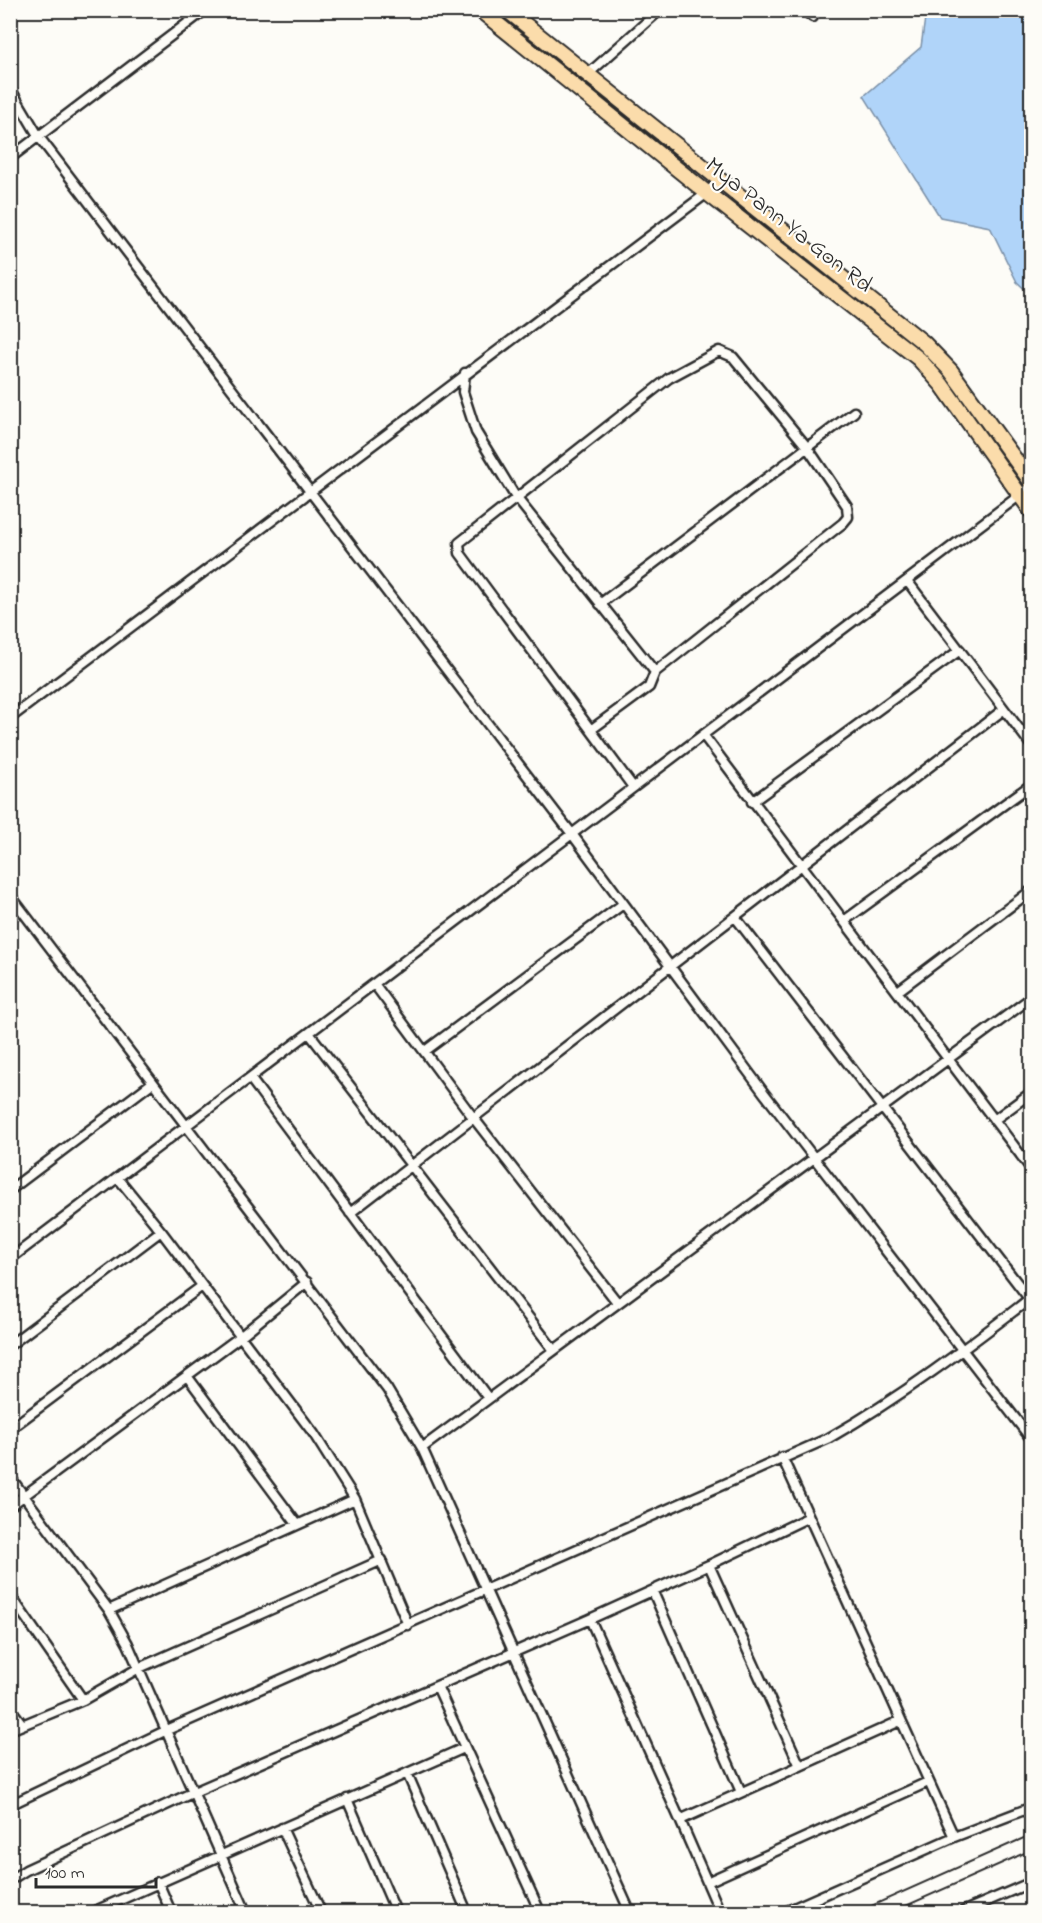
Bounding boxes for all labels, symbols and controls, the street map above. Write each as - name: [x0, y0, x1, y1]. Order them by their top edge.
- street label: Mya Pann Ya Gon Rd: [696, 149, 880, 304]
- scale bar: [36, 1851, 156, 1889]
- text: 100 m: [45, 1861, 85, 1887]

